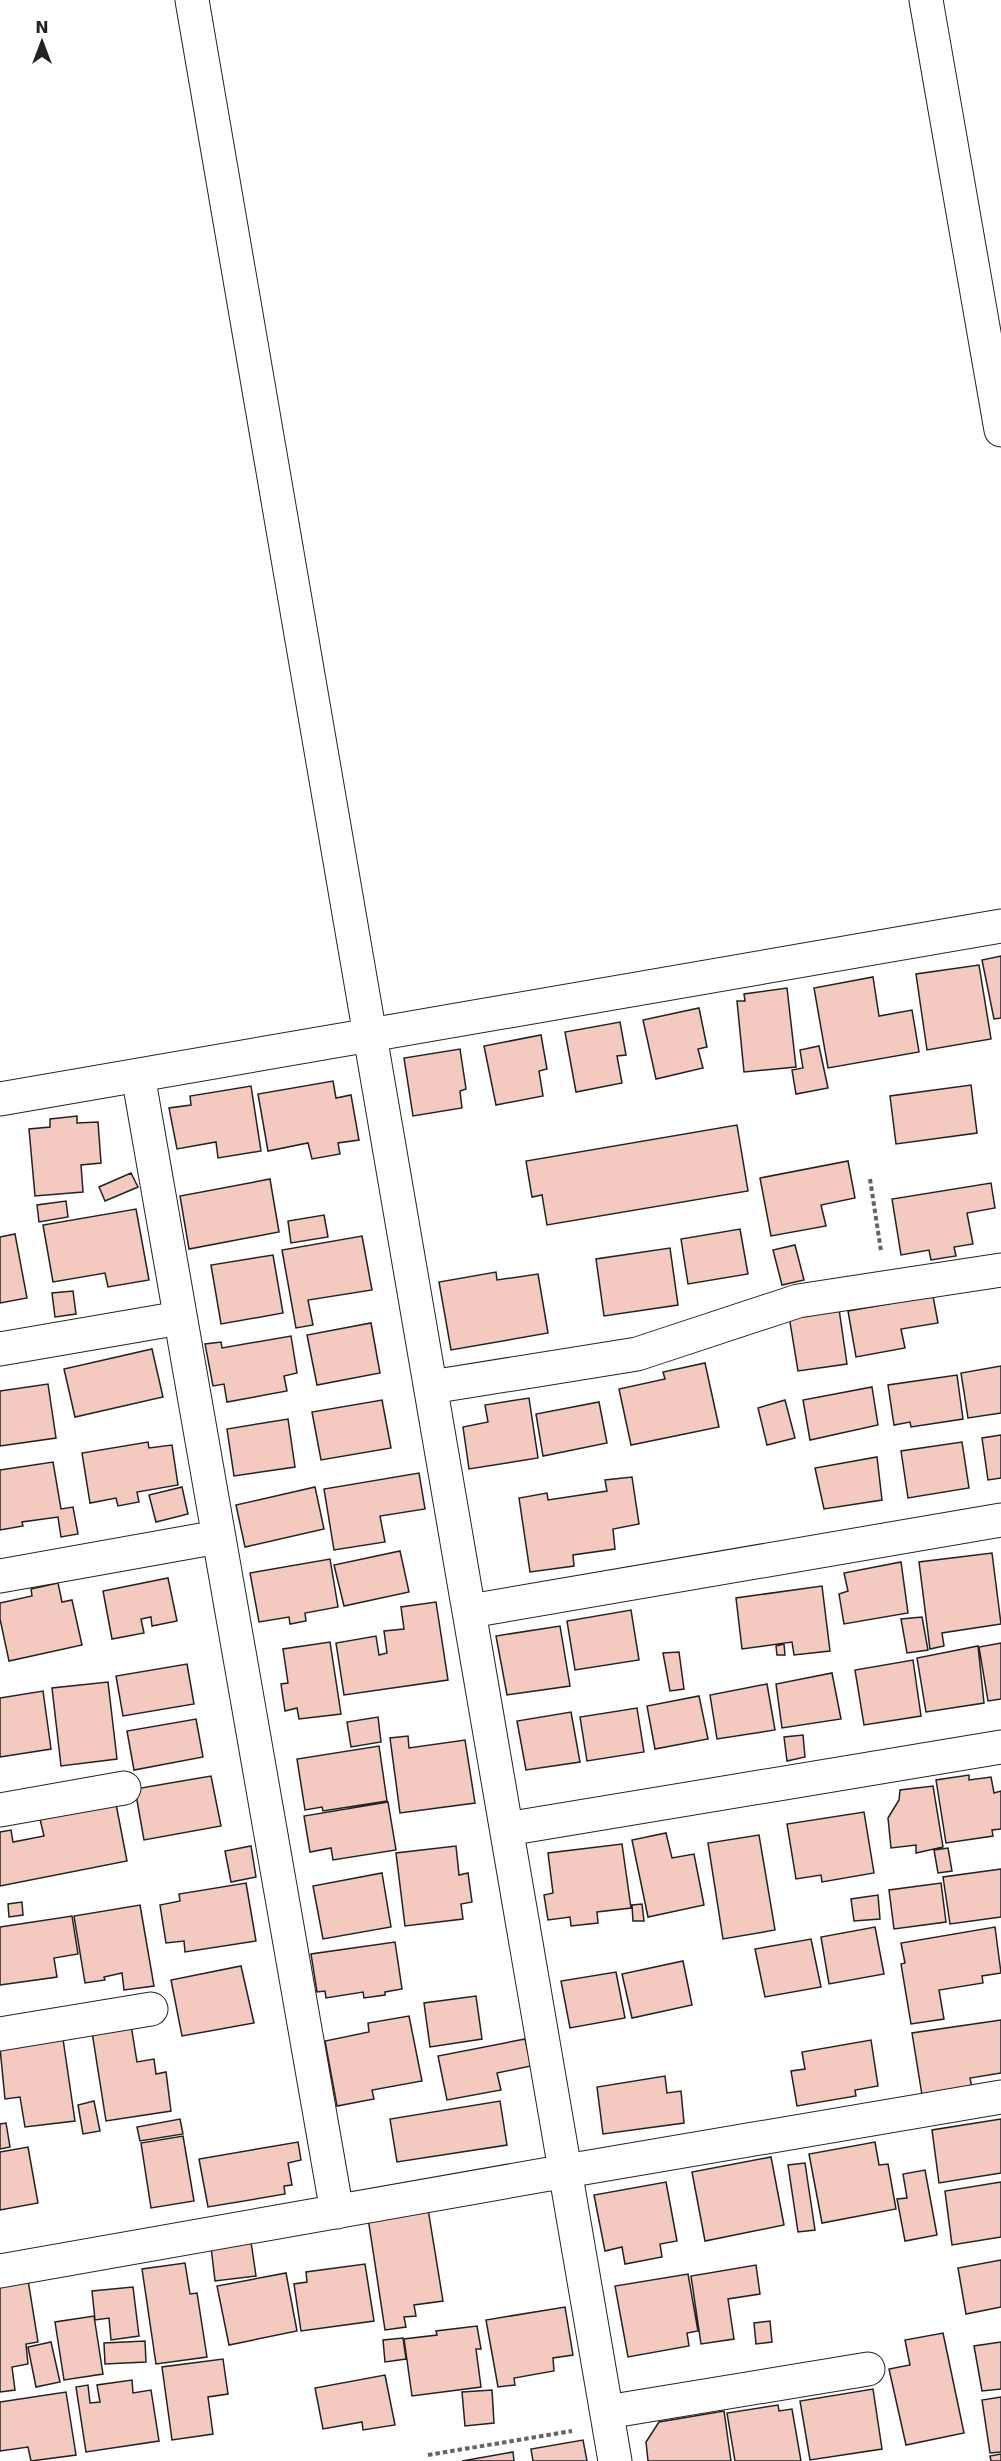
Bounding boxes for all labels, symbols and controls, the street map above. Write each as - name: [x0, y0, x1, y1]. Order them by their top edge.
- north arrow: [12, 12, 72, 72]
- text: N: [35, 18, 49, 37]

